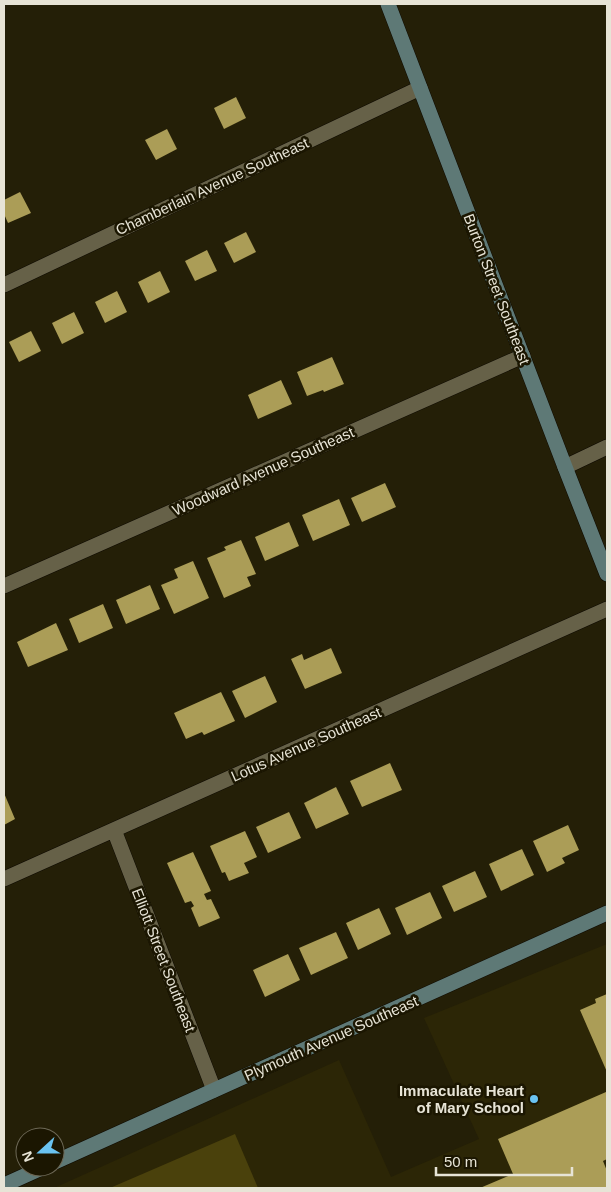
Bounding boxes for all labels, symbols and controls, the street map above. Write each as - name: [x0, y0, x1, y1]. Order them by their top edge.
- street label: Chamberlain Avenue Southeast: [113, 133, 312, 238]
- street label: Burton Street Southeast: [460, 211, 534, 368]
- street label: Woodward Avenue Southeast: [170, 423, 357, 519]
- street label: Lotus Avenue Southeast: [228, 703, 384, 785]
- street label: Elliott Street Southeast: [129, 886, 200, 1035]
- street label: Plymouth Avenue Southeast: [242, 992, 421, 1084]
- place label: Immaculate Heart of Mary School: [399, 1082, 524, 1116]
- marker: Immaculate Heart of Mary School: [528, 1093, 540, 1105]
- north arrow: [15, 1127, 65, 1177]
- scale bar: [436, 1144, 572, 1176]
- text: N: [19, 1149, 37, 1164]
- text: 50 m: [444, 1153, 477, 1170]

